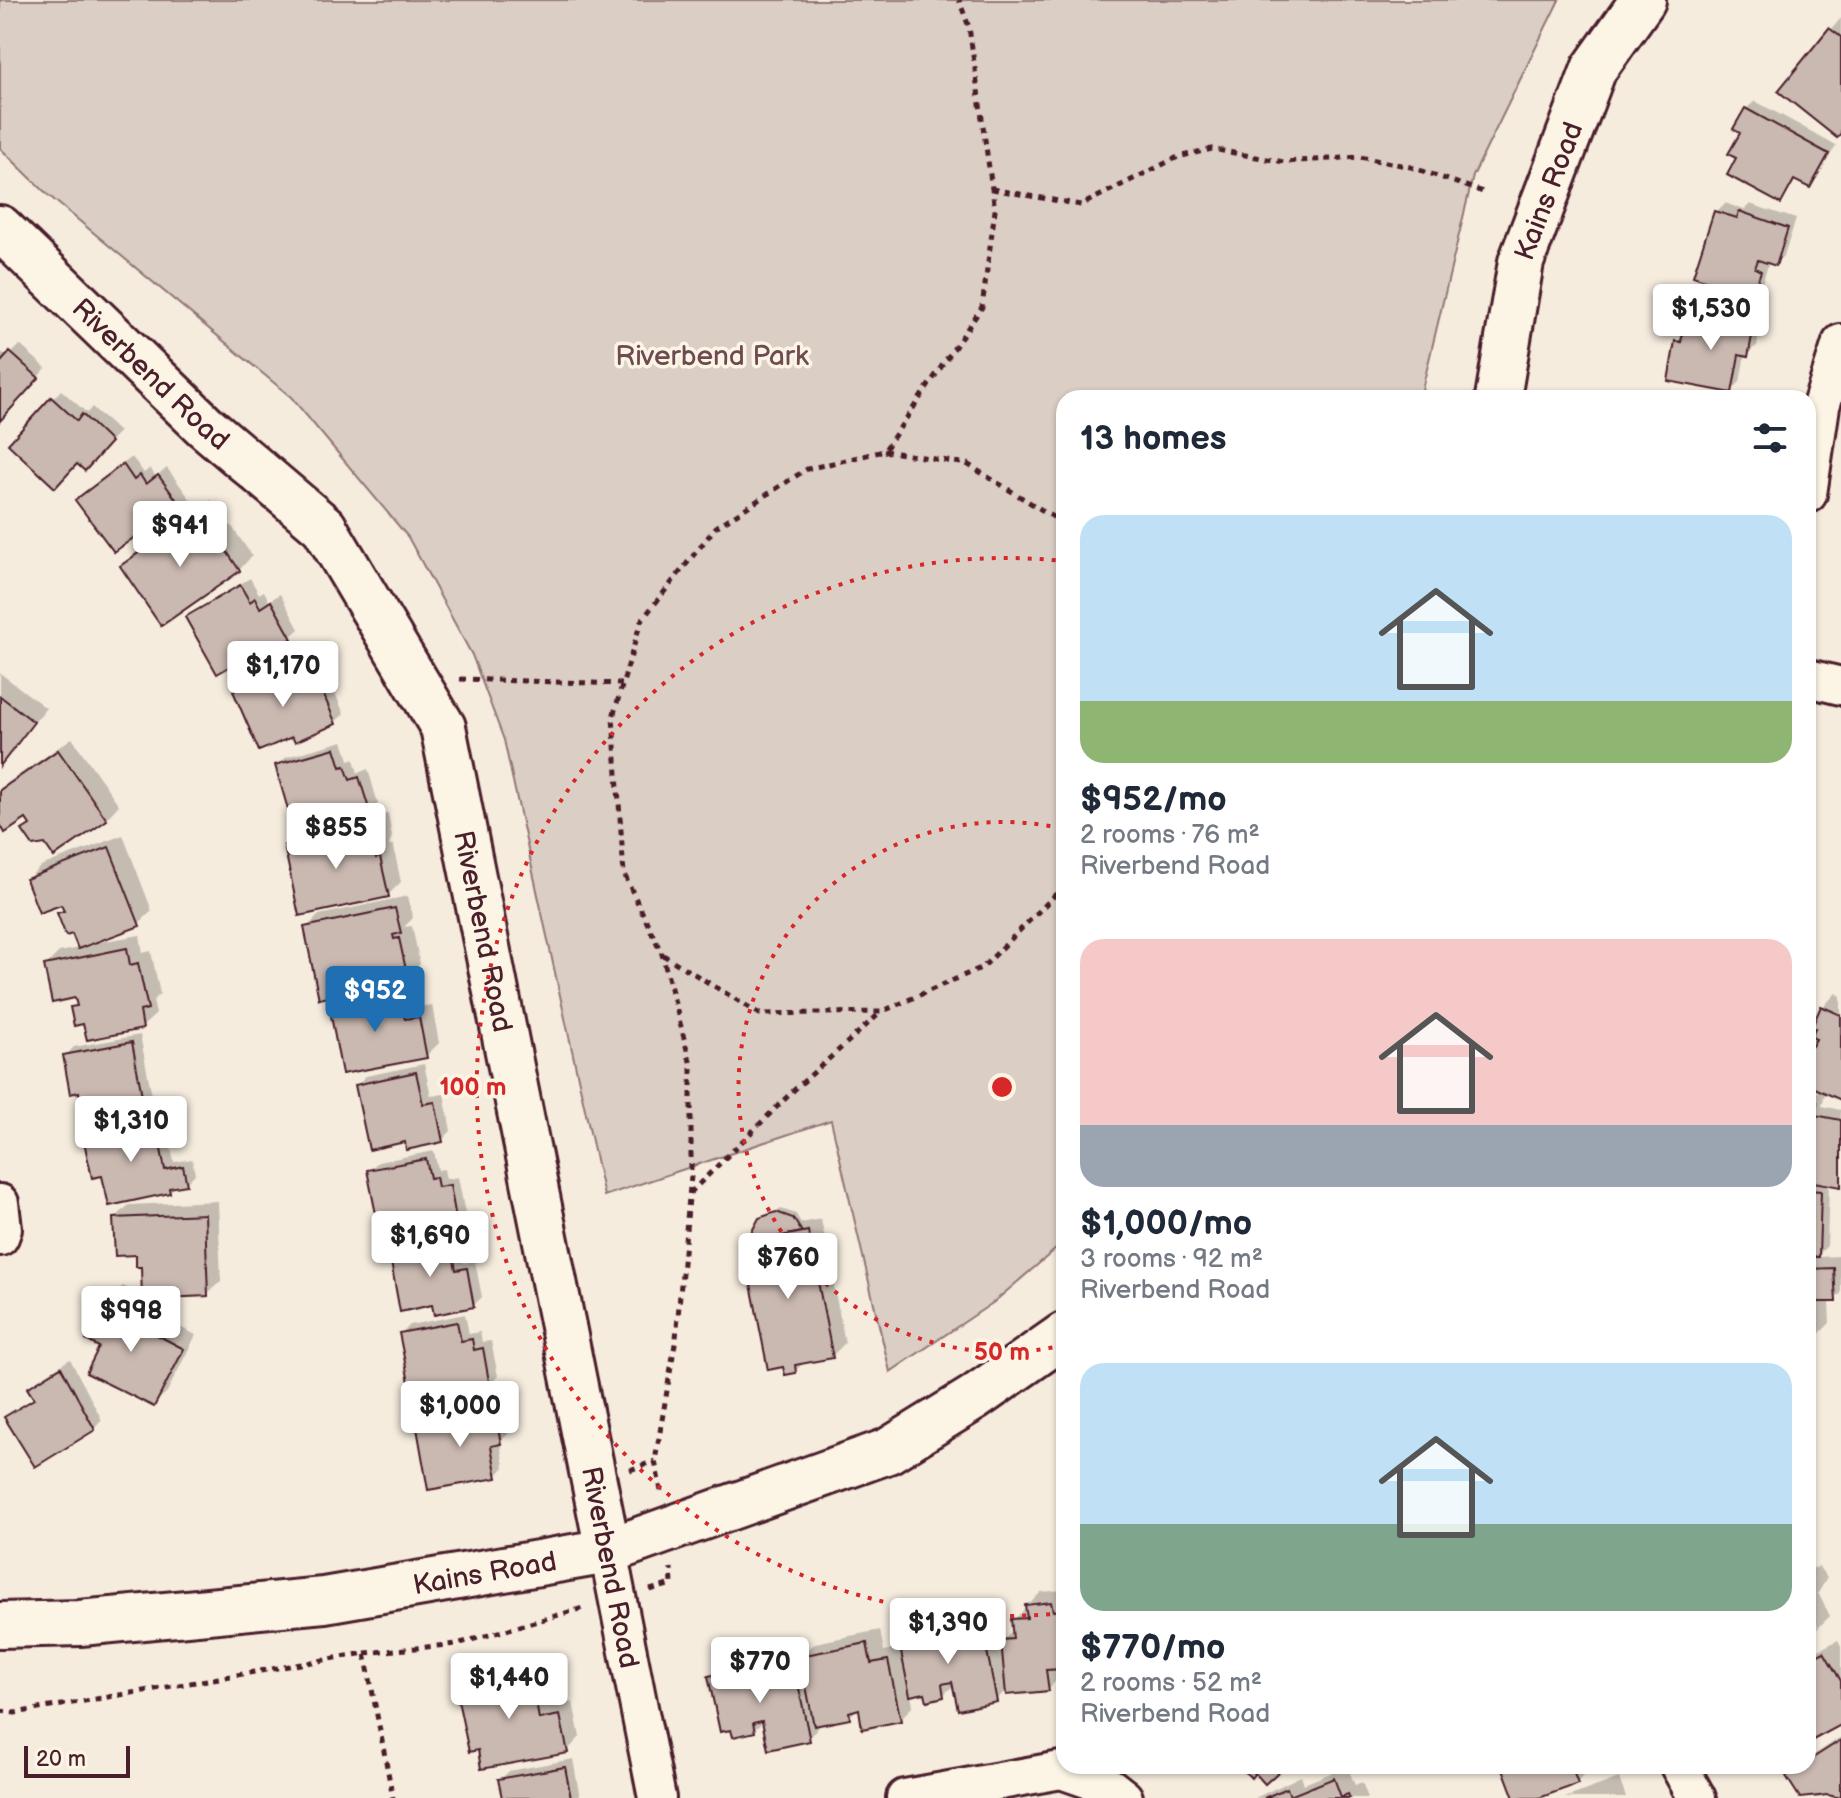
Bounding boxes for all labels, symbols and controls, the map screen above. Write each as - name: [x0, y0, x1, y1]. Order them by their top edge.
- street label: Kains Road: [1508, 118, 1590, 265]
- pin: $1,530: [1646, 284, 1776, 352]
- street label: Riverbend Road: [65, 292, 236, 457]
- text: $1,530: [1671, 294, 1751, 325]
- park label: Riverbend Park: [615, 340, 809, 373]
- icon: filters: [1748, 416, 1792, 460]
- text: 13 homes: [1080, 418, 1227, 459]
- pin: $941: [133, 501, 227, 569]
- text: $941: [151, 511, 209, 542]
- icon: home: [1364, 567, 1508, 711]
- pin: $1,170: [218, 641, 348, 709]
- text: $1,170: [245, 651, 321, 682]
- text: $952/mo: [1080, 779, 1227, 820]
- pin: $855: [289, 803, 383, 871]
- text: $855: [305, 813, 367, 844]
- text: 2 rooms · 76 m²: [1080, 820, 1260, 851]
- street label: Riverbend Road: [446, 828, 519, 1035]
- text: Riverbend Road: [1080, 851, 1270, 882]
- pin: $952: [328, 966, 422, 1034]
- text: $952: [344, 976, 406, 1007]
- icon: home: [1364, 991, 1508, 1135]
- text: 100 m: [440, 1073, 506, 1102]
- centre of rings: [988, 1073, 1016, 1101]
- pin: $1,310: [66, 1096, 196, 1164]
- text: $1,310: [93, 1106, 169, 1137]
- text: $1,000/mo: [1080, 1203, 1252, 1244]
- pin: $1,690: [365, 1211, 495, 1279]
- text: $1,690: [389, 1221, 471, 1252]
- pin: $760: [741, 1233, 835, 1301]
- text: $760: [756, 1243, 820, 1274]
- text: 3 rooms · 92 m²: [1080, 1244, 1263, 1275]
- text: Riverbend Road: [1080, 1275, 1270, 1306]
- pin: $998: [84, 1286, 178, 1354]
- text: $998: [99, 1296, 163, 1327]
- text: 50 m: [974, 1338, 1030, 1367]
- pin: $1,000: [395, 1381, 525, 1449]
- text: $1,000: [419, 1391, 501, 1422]
- icon: home: [1364, 1415, 1508, 1559]
- street label: Riverbend Road: [574, 1464, 645, 1671]
- street label: Kains Road: [410, 1545, 559, 1602]
- pin: $1,390: [883, 1598, 1013, 1666]
- text: $1,390: [908, 1608, 988, 1639]
- text: $770/mo: [1080, 1627, 1225, 1668]
- pin: $770: [713, 1637, 807, 1705]
- text: $770: [729, 1647, 791, 1678]
- pin: $1,440: [444, 1653, 574, 1721]
- text: $1,440: [469, 1663, 549, 1694]
- text: 2 rooms · 52 m²: [1080, 1668, 1262, 1699]
- text: Riverbend Road: [1080, 1699, 1270, 1730]
- scale bar: [24, 1742, 130, 1778]
- text: 20 m: [36, 1746, 86, 1773]

